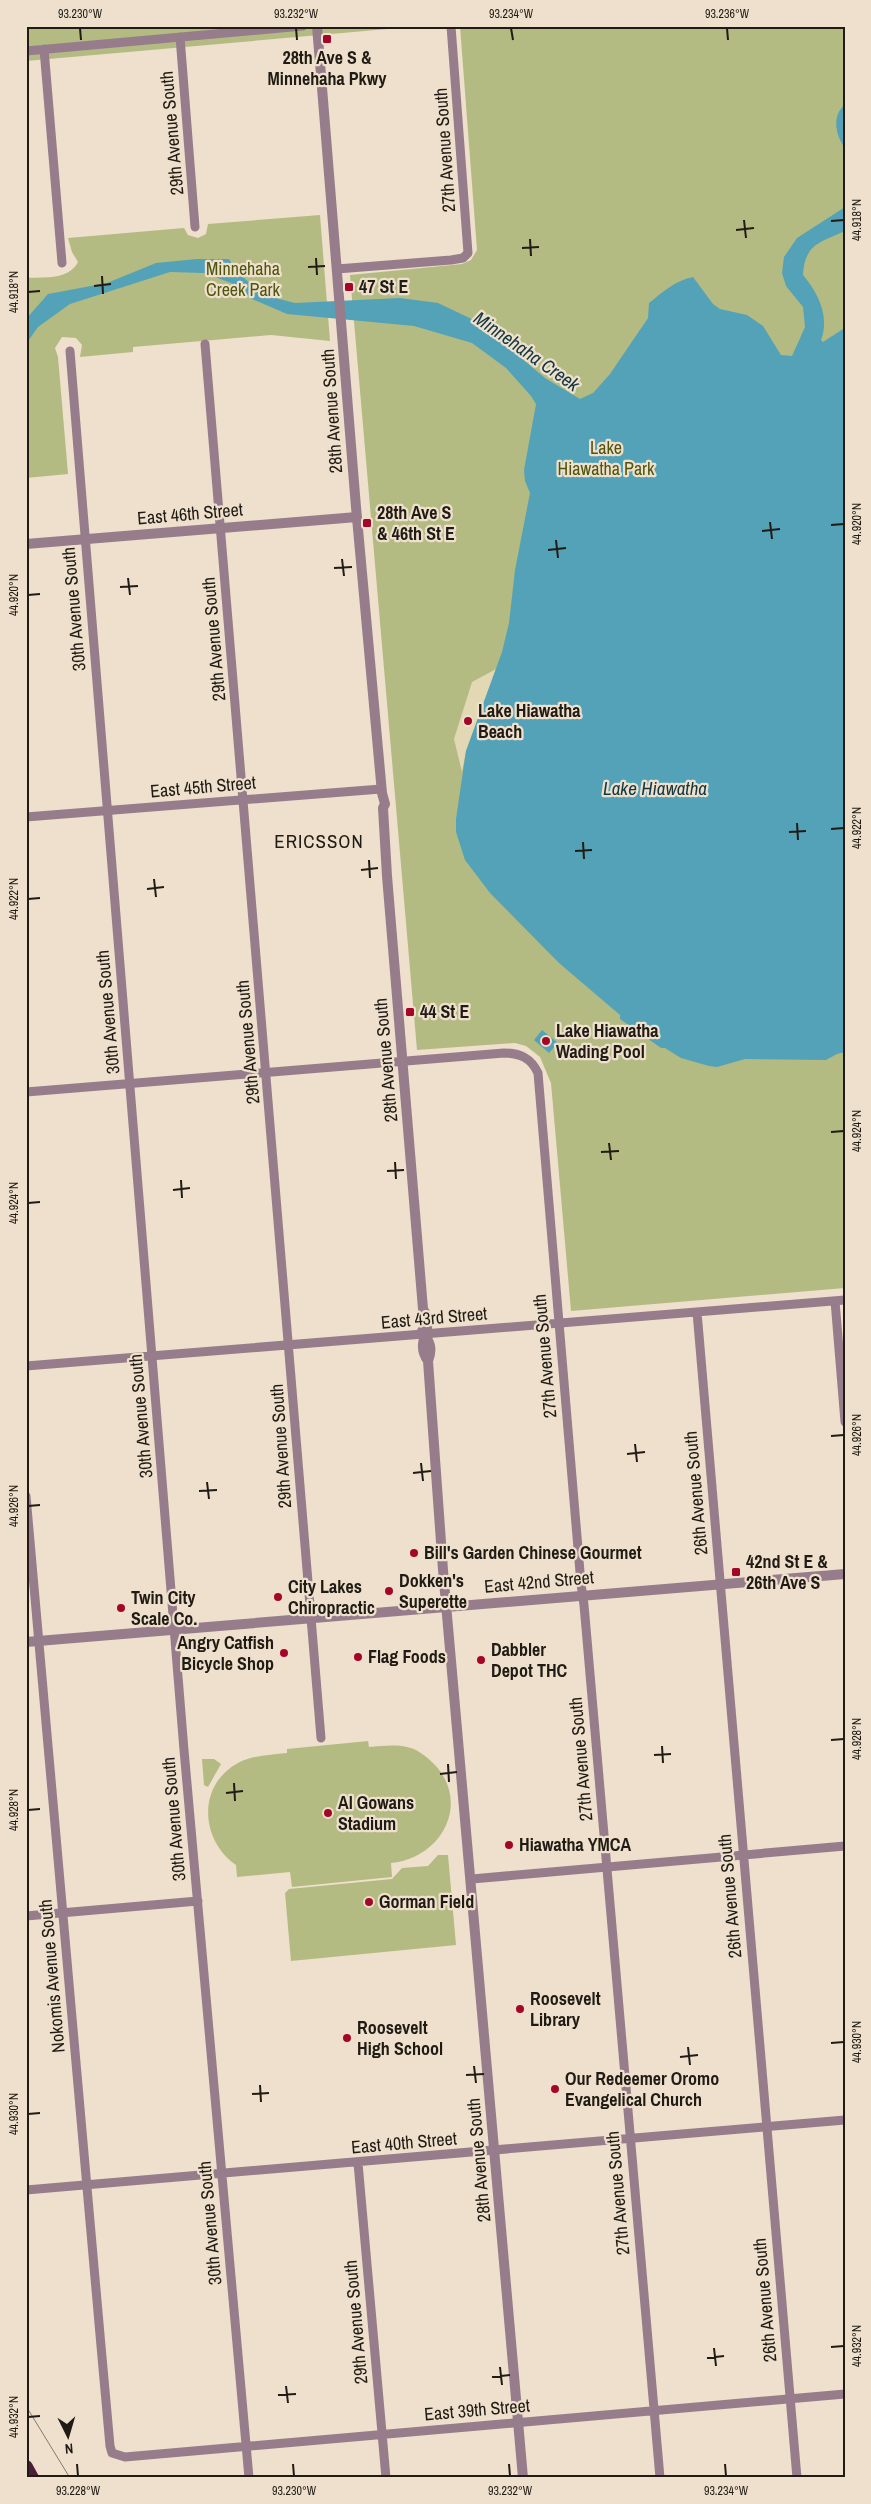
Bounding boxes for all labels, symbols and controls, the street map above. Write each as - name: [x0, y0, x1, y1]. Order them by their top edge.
- text: 93.230°W: [58, 6, 103, 22]
- text: 93.232°W: [274, 6, 319, 22]
- text: 93.234°W: [489, 6, 534, 22]
- text: 93.236°W: [705, 6, 750, 22]
- marker: 28th Ave S & Minnehaha Pkwy: [321, 33, 333, 45]
- place label: 28th Ave S & Minnehaha Pkwy: [268, 45, 387, 91]
- street label: 29th Avenue South: [154, 70, 189, 196]
- street label: 27th Avenue South: [428, 87, 461, 213]
- text: 44.918°N: [849, 199, 865, 241]
- park label: Minnehaha Creek Park: [206, 256, 281, 302]
- text: 44.918°N: [6, 271, 22, 313]
- place label: 47 St E: [359, 274, 408, 299]
- marker: 47 St E: [343, 281, 355, 293]
- water label: Minnehaha Creek: [469, 305, 586, 398]
- street label: 28th Avenue South: [315, 348, 348, 474]
- park label: Lake Hiawatha Park: [558, 435, 655, 481]
- street label: East 46th Street: [136, 496, 244, 531]
- place label: 28th Ave S & 46th St E: [377, 500, 455, 546]
- text: 44.920°N: [849, 503, 865, 545]
- marker: 28th Ave S & 46th St E: [361, 517, 373, 529]
- street label: 30th Avenue South: [56, 546, 91, 672]
- text: 44.920°N: [6, 574, 22, 616]
- street label: 29th Avenue South: [196, 576, 231, 702]
- place label: Lake Hiawatha Beach: [478, 698, 581, 744]
- marker: Lake Hiawatha Beach: [462, 715, 474, 727]
- street label: East 45th Street: [149, 769, 257, 804]
- water label: Lake Hiawatha: [603, 775, 707, 801]
- text: 44.922°N: [849, 807, 865, 849]
- district label: ERICSSON: [274, 828, 364, 854]
- text: 44.922°N: [6, 878, 22, 920]
- street label: 30th Avenue South: [90, 949, 125, 1075]
- street label: 29th Avenue South: [230, 979, 265, 1105]
- street label: 28th Avenue South: [368, 997, 403, 1123]
- place label: 44 St E: [420, 999, 469, 1024]
- marker: 44 St E: [404, 1006, 416, 1018]
- place label: Lake Hiawatha Wading Pool: [556, 1018, 659, 1064]
- marker: Lake Hiawatha Wading Pool: [540, 1035, 552, 1047]
- text: 44.924°N: [849, 1110, 865, 1152]
- text: 44.924°N: [6, 1182, 22, 1224]
- street label: 27th Avenue South: [527, 1293, 562, 1419]
- street label: East 43rd Street: [380, 1300, 488, 1335]
- street label: 30th Avenue South: [123, 1353, 158, 1479]
- street label: 29th Avenue South: [264, 1383, 297, 1509]
- text: 44.926°N: [849, 1414, 865, 1456]
- street label: 26th Avenue South: [678, 1430, 713, 1556]
- text: 44.926°N: [6, 1485, 22, 1527]
- place label: Bill's Garden Chinese Gourmet: [424, 1540, 642, 1565]
- marker: Bill's Garden Chinese Gourmet: [408, 1547, 420, 1559]
- place label: 42nd St E & 26th Ave S: [746, 1549, 828, 1595]
- street label: East 42nd Street: [483, 1564, 595, 1599]
- marker: 42nd St E & 26th Ave S: [730, 1566, 742, 1578]
- place label: Dokken's Superette: [399, 1568, 467, 1614]
- place label: City Lakes Chiropractic: [288, 1574, 375, 1620]
- place label: Twin City Scale Co.: [131, 1585, 197, 1631]
- marker: Dokken's Superette: [383, 1585, 395, 1597]
- marker: City Lakes Chiropractic: [272, 1591, 284, 1603]
- marker: Twin City Scale Co.: [115, 1602, 127, 1614]
- place label: Angry Catfish Bicycle Shop: [177, 1630, 274, 1676]
- place label: Dabbler Depot THC: [491, 1637, 568, 1683]
- place label: Flag Foods: [368, 1644, 446, 1669]
- marker: Angry Catfish Bicycle Shop: [278, 1647, 290, 1659]
- marker: Flag Foods: [352, 1651, 364, 1663]
- marker: Dabbler Depot THC: [475, 1654, 487, 1666]
- street label: 27th Avenue South: [563, 1696, 598, 1822]
- text: 44.928°N: [849, 1718, 865, 1760]
- street label: 30th Avenue South: [156, 1756, 191, 1882]
- text: 44.928°N: [6, 1789, 22, 1831]
- place label: Al Gowans Stadium: [338, 1790, 414, 1836]
- marker: Al Gowans Stadium: [322, 1807, 334, 1819]
- place label: Hiawatha YMCA: [519, 1832, 631, 1857]
- street label: 26th Avenue South: [712, 1833, 747, 1959]
- marker: Hiawatha YMCA: [503, 1839, 515, 1851]
- place label: Gorman Field: [379, 1889, 474, 1914]
- marker: Gorman Field: [363, 1896, 375, 1908]
- street label: Nokomis Avenue South: [32, 1898, 71, 2054]
- place label: Roosevelt Library: [530, 1986, 601, 2032]
- marker: Roosevelt Library: [514, 2003, 526, 2015]
- place label: Roosevelt High School: [357, 2015, 443, 2061]
- text: 44.930°N: [849, 2021, 865, 2063]
- marker: Roosevelt High School: [341, 2032, 353, 2044]
- place label: Our Redeemer Oromo Evangelical Church: [565, 2066, 719, 2112]
- marker: Our Redeemer Oromo Evangelical Church: [549, 2083, 561, 2095]
- text: 44.930°N: [6, 2093, 22, 2135]
- street label: 28th Avenue South: [461, 2097, 496, 2223]
- street label: East 40th Street: [350, 2125, 458, 2160]
- street label: 27th Avenue South: [600, 2130, 635, 2256]
- street label: 30th Avenue South: [192, 2160, 227, 2286]
- street label: 26th Avenue South: [747, 2237, 782, 2363]
- street label: 29th Avenue South: [338, 2259, 373, 2385]
- text: 44.932°N: [849, 2325, 865, 2367]
- street label: East 39th Street: [423, 2392, 531, 2427]
- text: 44.932°N: [6, 2396, 22, 2438]
- north arrow: [42, 2412, 92, 2462]
- text: N: [64, 2440, 74, 2458]
- text: 93.228°W: [56, 2483, 101, 2499]
- text: 93.230°W: [272, 2483, 317, 2499]
- text: 93.232°W: [488, 2483, 533, 2499]
- text: 93.234°W: [704, 2483, 749, 2499]

